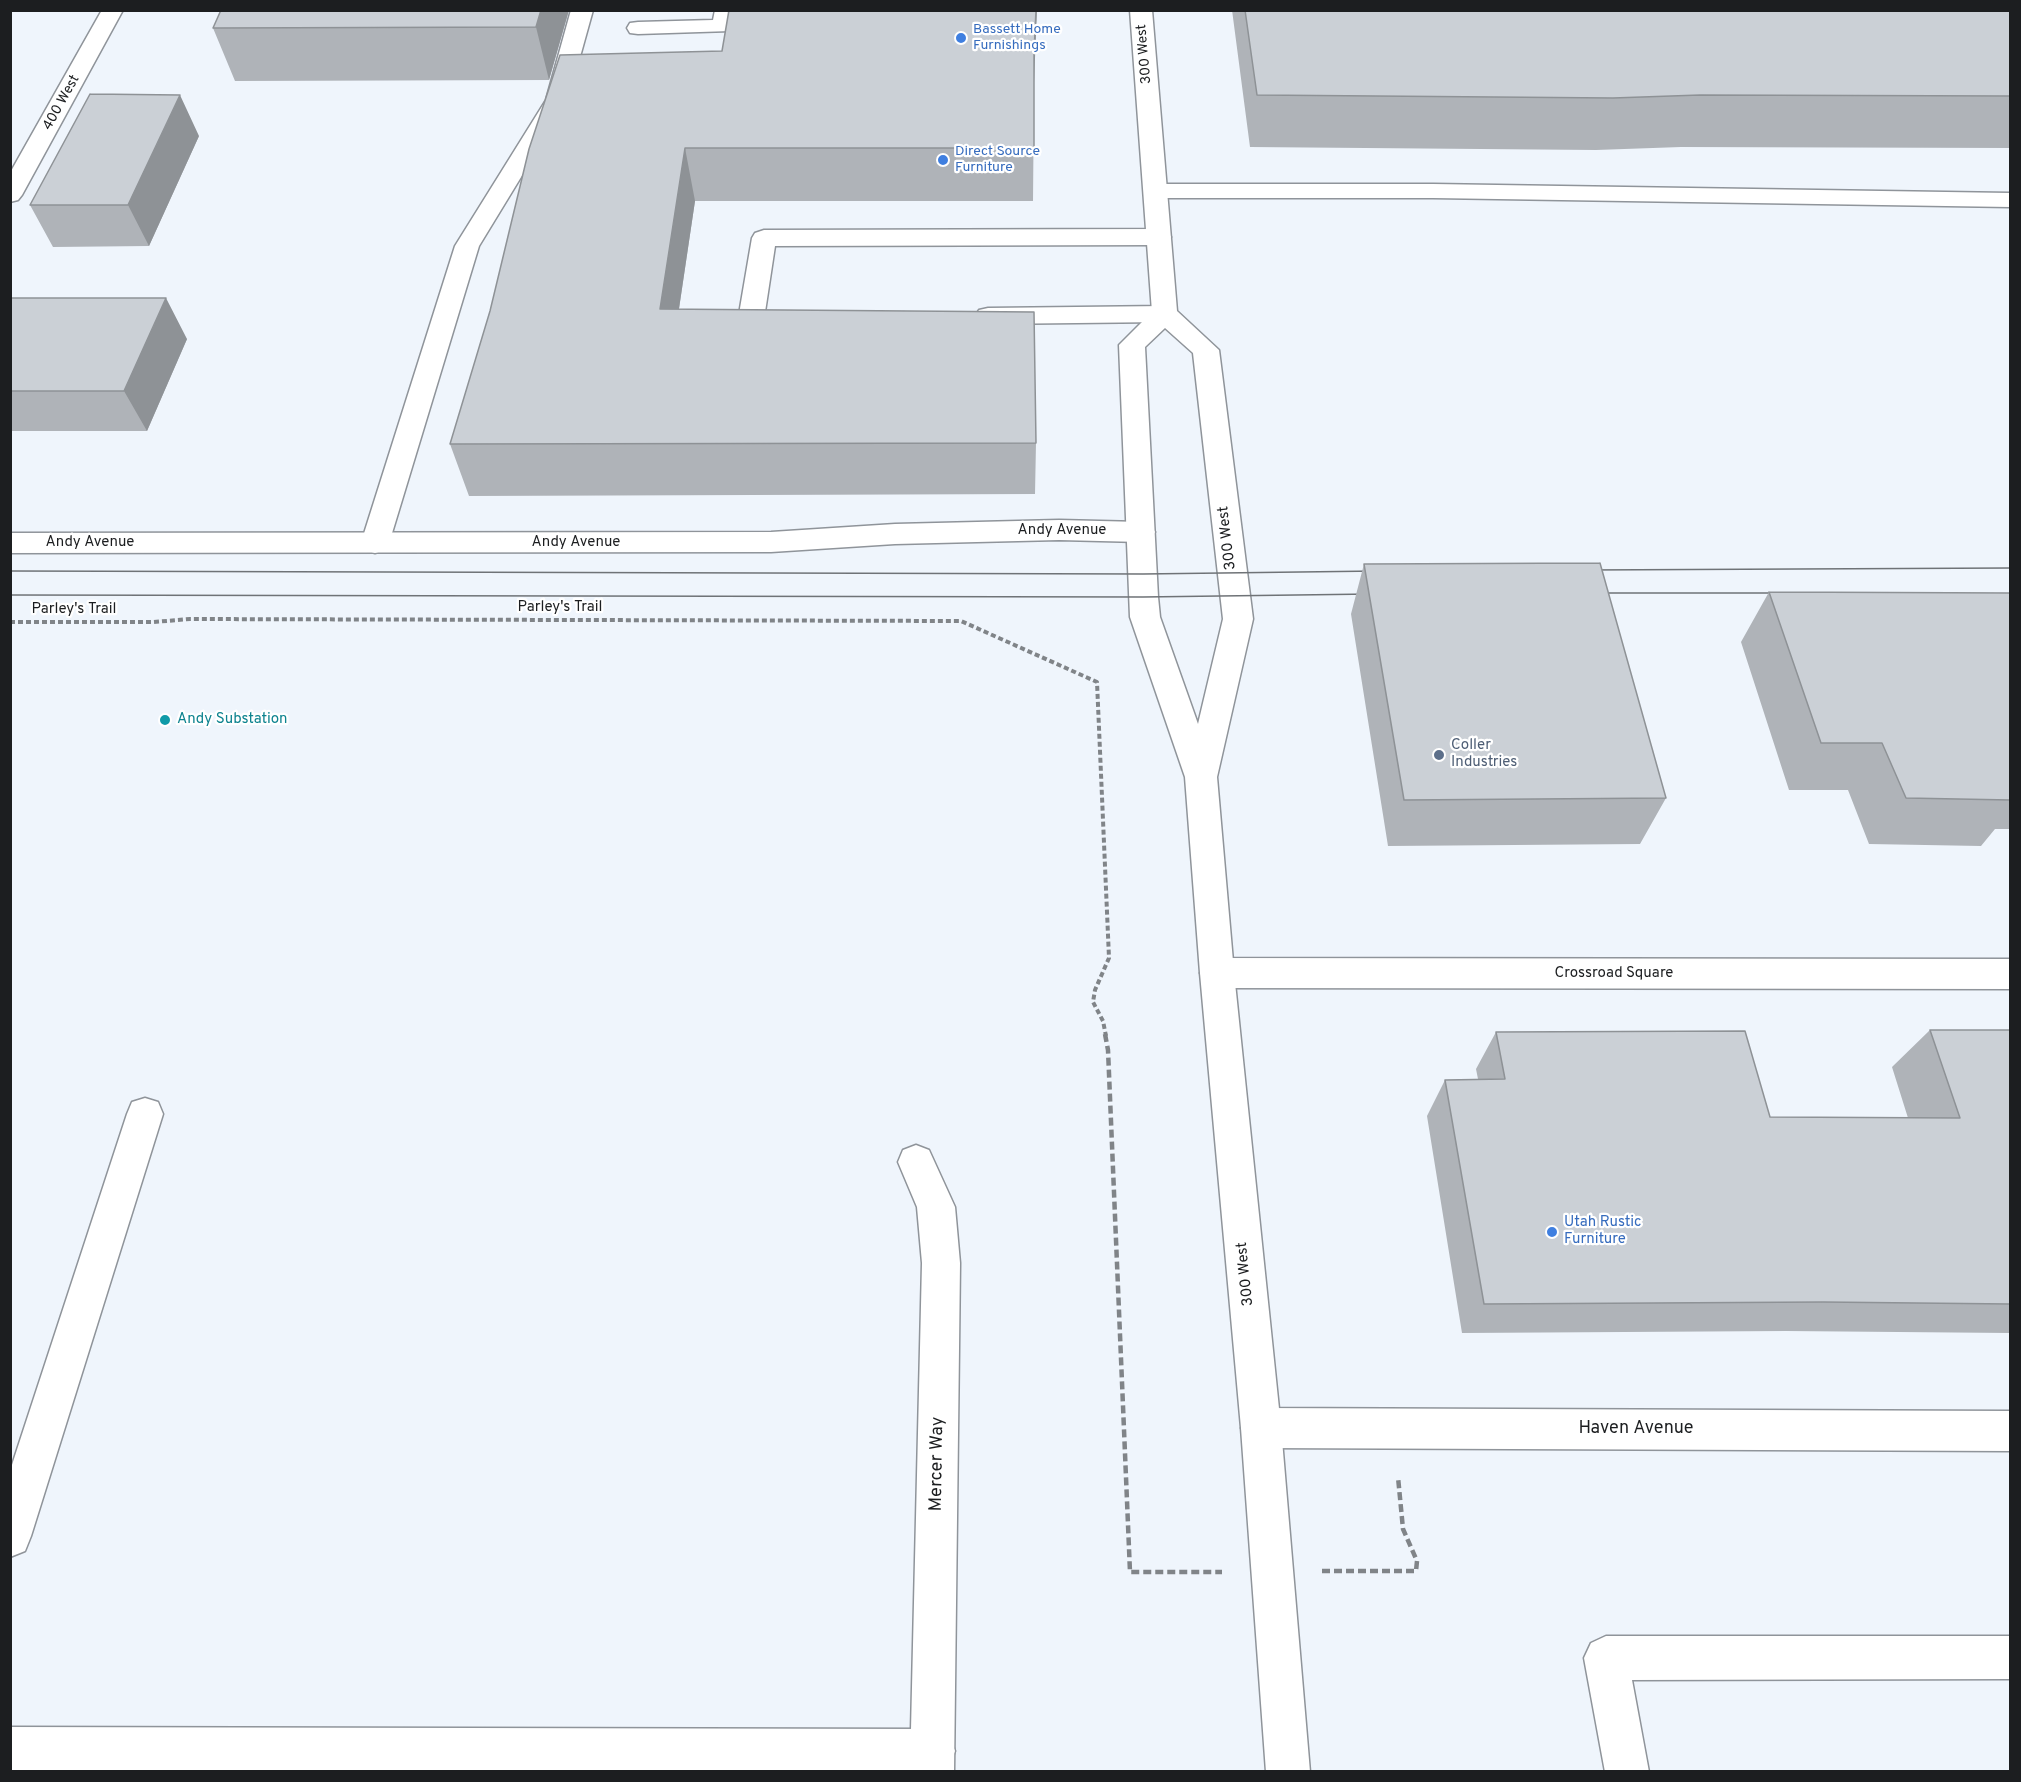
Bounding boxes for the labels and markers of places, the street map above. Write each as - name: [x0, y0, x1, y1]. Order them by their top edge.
- place label: Bassett Home Furnishings: [973, 22, 1061, 54]
- marker: Bassett Home Furnishings: [954, 31, 968, 45]
- place label: Direct Source Furniture: [955, 144, 1040, 176]
- marker: Direct Source Furniture: [936, 153, 950, 167]
- place label: Andy Substation: [177, 711, 287, 729]
- marker: Andy Substation: [158, 713, 172, 727]
- place label: Coller Industries: [1451, 737, 1517, 772]
- marker: Coller Industries: [1432, 748, 1446, 762]
- place label: Utah Rustic Furniture: [1564, 1214, 1641, 1249]
- marker: Utah Rustic Furniture: [1545, 1225, 1559, 1239]

